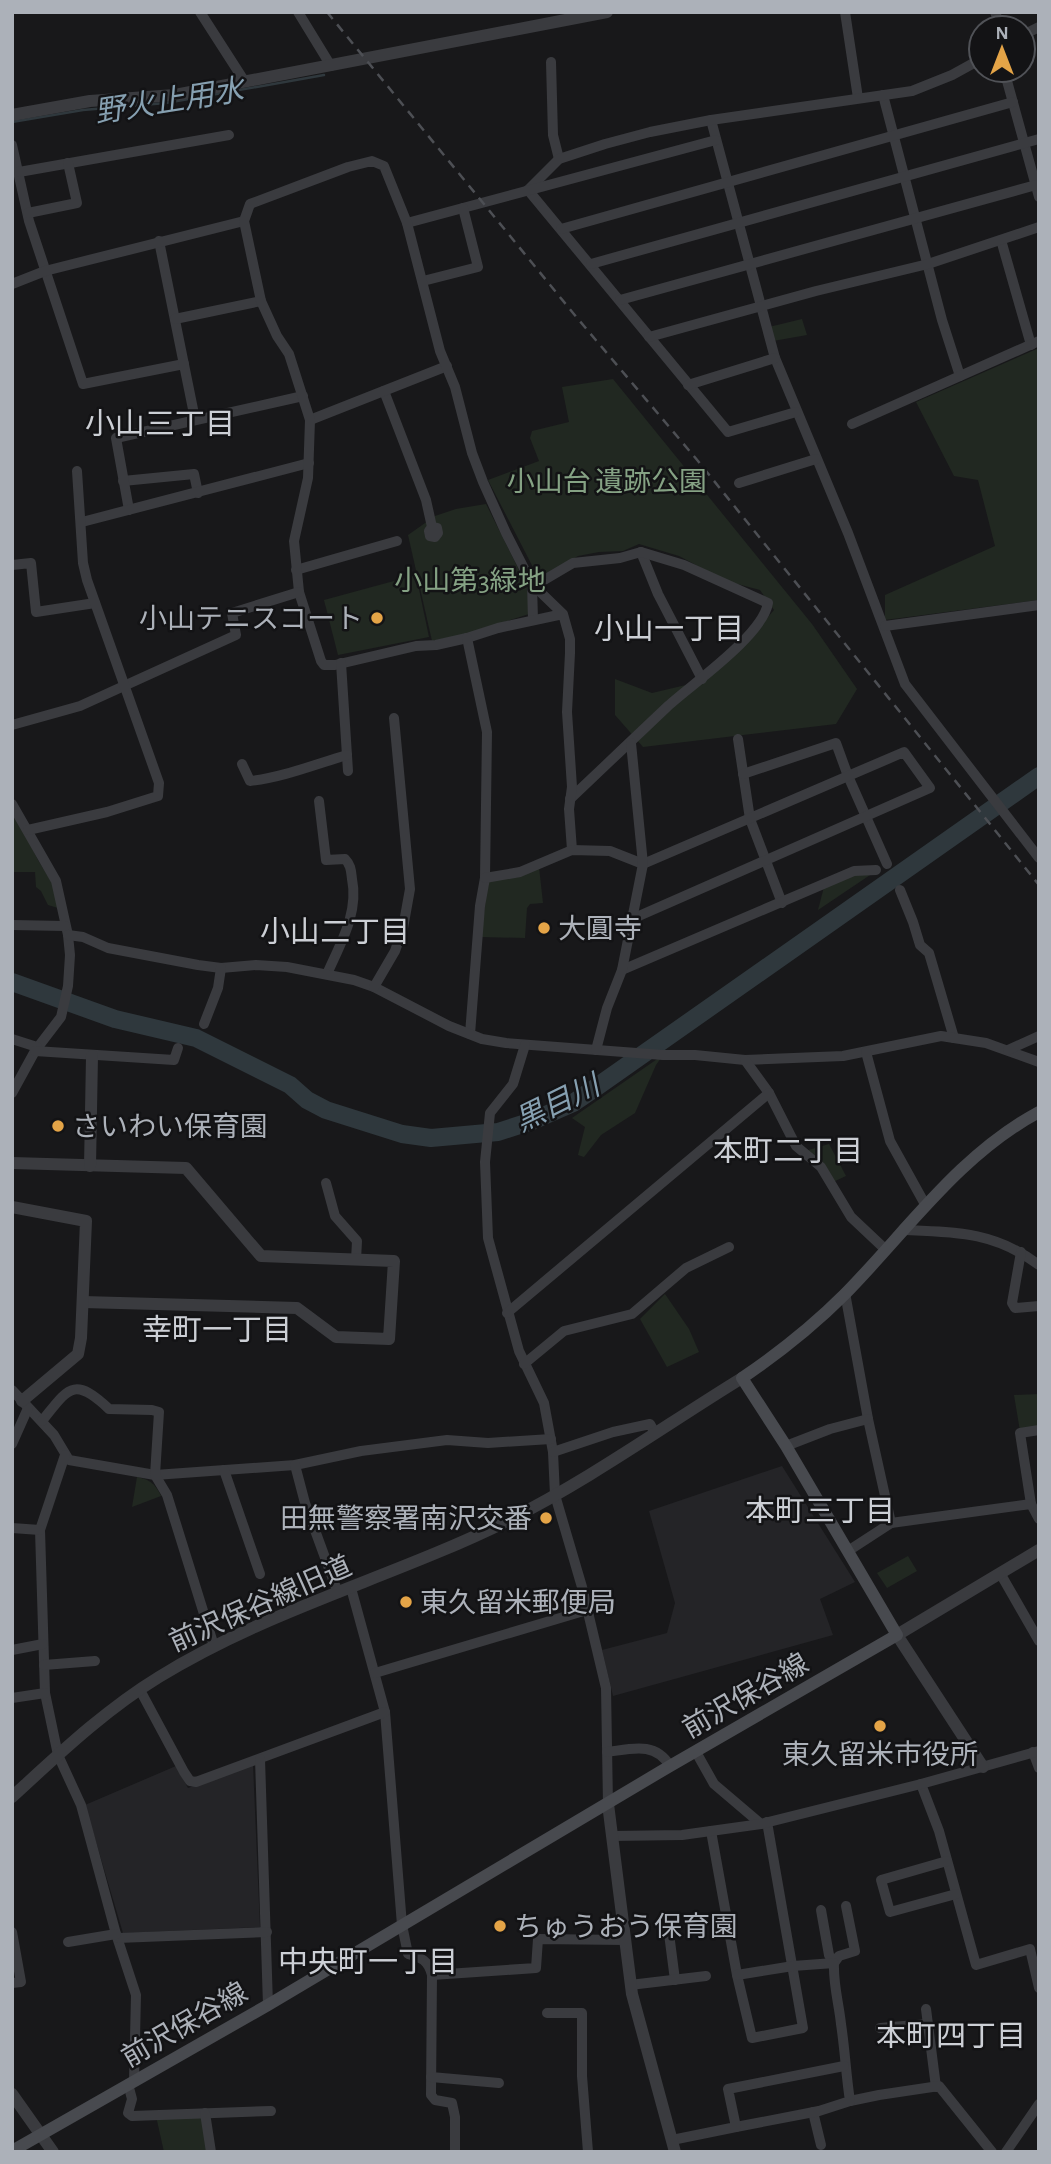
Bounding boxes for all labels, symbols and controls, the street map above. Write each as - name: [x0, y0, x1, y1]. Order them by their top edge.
- north arrow: [967, 14, 1037, 84]
- text: N: [995, 24, 1009, 43]
- water label: 野火止用水: [92, 73, 249, 129]
- district label: 小山三丁目: [85, 408, 235, 440]
- park label: 小山台 遺跡公園: [507, 467, 707, 497]
- park label: 小山第3緑地: [394, 566, 546, 596]
- place label: 小山テニスコート: [139, 604, 363, 634]
- marker: 小山テニスコート: [369, 610, 385, 626]
- district label: 小山一丁目: [594, 613, 744, 645]
- place label: 大圓寺: [558, 914, 642, 944]
- district label: 小山二丁目: [260, 916, 410, 948]
- marker: 大圓寺: [536, 920, 552, 936]
- water label: 黒目川: [510, 1068, 607, 1137]
- place label: さいわい保育園: [72, 1112, 268, 1142]
- marker: さいわい保育園: [50, 1118, 66, 1134]
- district label: 本町二丁目: [713, 1135, 863, 1167]
- district label: 幸町一丁目: [142, 1314, 292, 1346]
- district label: 本町三丁目: [745, 1495, 895, 1527]
- place label: 田無警察署南沢交番: [280, 1504, 532, 1534]
- marker: 田無警察署南沢交番: [538, 1510, 554, 1526]
- street label: 前沢保谷線旧道: [165, 1550, 356, 1657]
- place label: 東久留米郵便局: [420, 1588, 616, 1618]
- marker: 東久留米郵便局: [398, 1594, 414, 1610]
- street label: 前沢保谷線: [677, 1648, 814, 1744]
- marker: 東久留米市役所: [872, 1718, 888, 1734]
- place label: 東久留米市役所: [782, 1740, 978, 1770]
- place label: ちゅうおう保育園: [514, 1912, 738, 1942]
- marker: ちゅうおう保育園: [492, 1918, 508, 1934]
- district label: 中央町一丁目: [278, 1946, 458, 1978]
- street label: 前沢保谷線: [116, 1977, 253, 2073]
- district label: 本町四丁目: [876, 2020, 1026, 2052]

